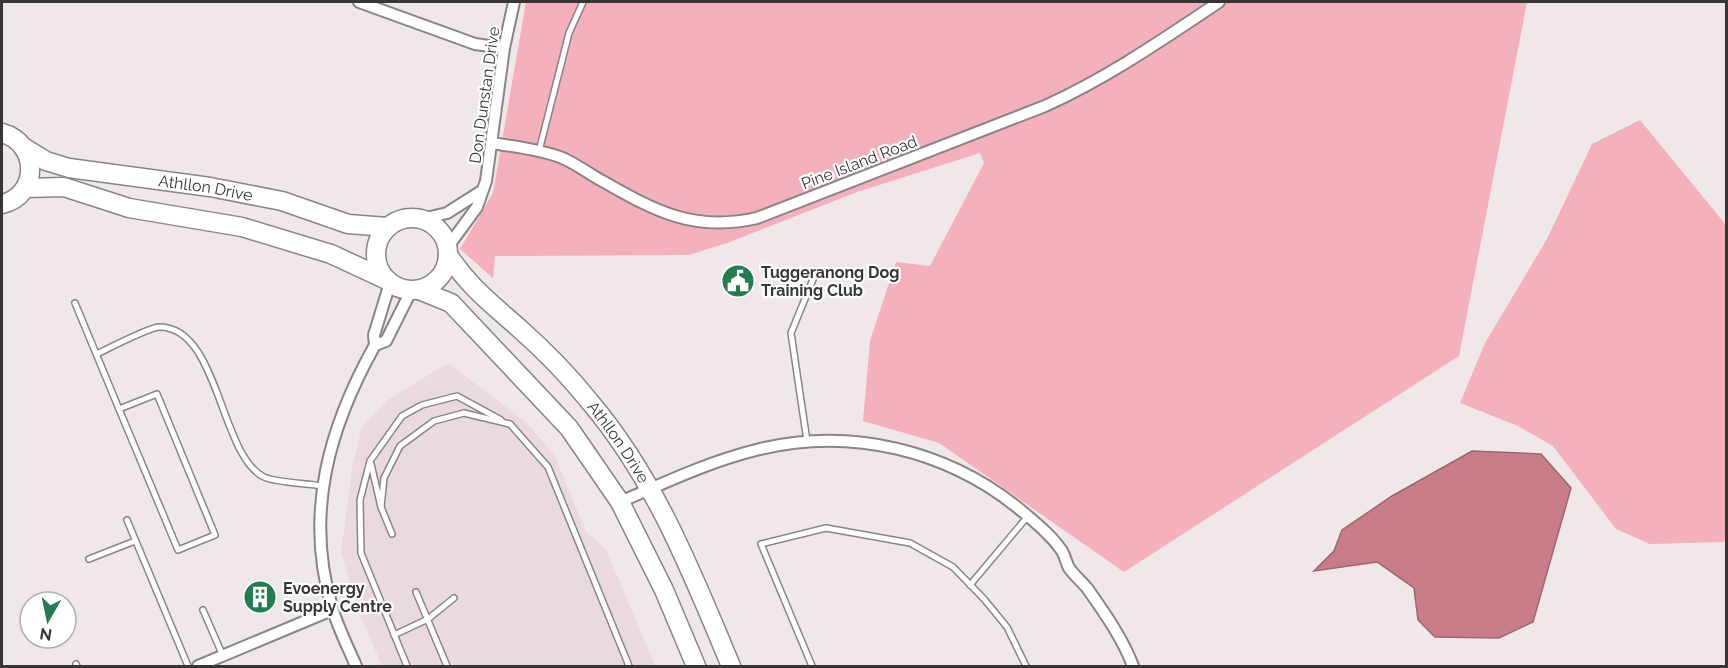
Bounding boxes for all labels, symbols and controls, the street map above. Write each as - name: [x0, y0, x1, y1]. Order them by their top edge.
- street label: Don Dunstan Drive: [465, 25, 504, 165]
- street label: Pine Island Road: [799, 132, 920, 193]
- street label: Athllon Drive: [157, 171, 254, 205]
- public building icon: Tuggeranong Dog Training Club: [720, 263, 756, 299]
- place label: Tuggeranong Dog Training Club: [761, 263, 899, 300]
- street label: Athllon Drive: [583, 398, 653, 486]
- building icon: Evoenergy Supply Centre: [242, 579, 278, 615]
- place label: Evoenergy Supply Centre: [283, 579, 392, 616]
- north arrow: [18, 590, 78, 650]
- text: N: [38, 624, 53, 645]

